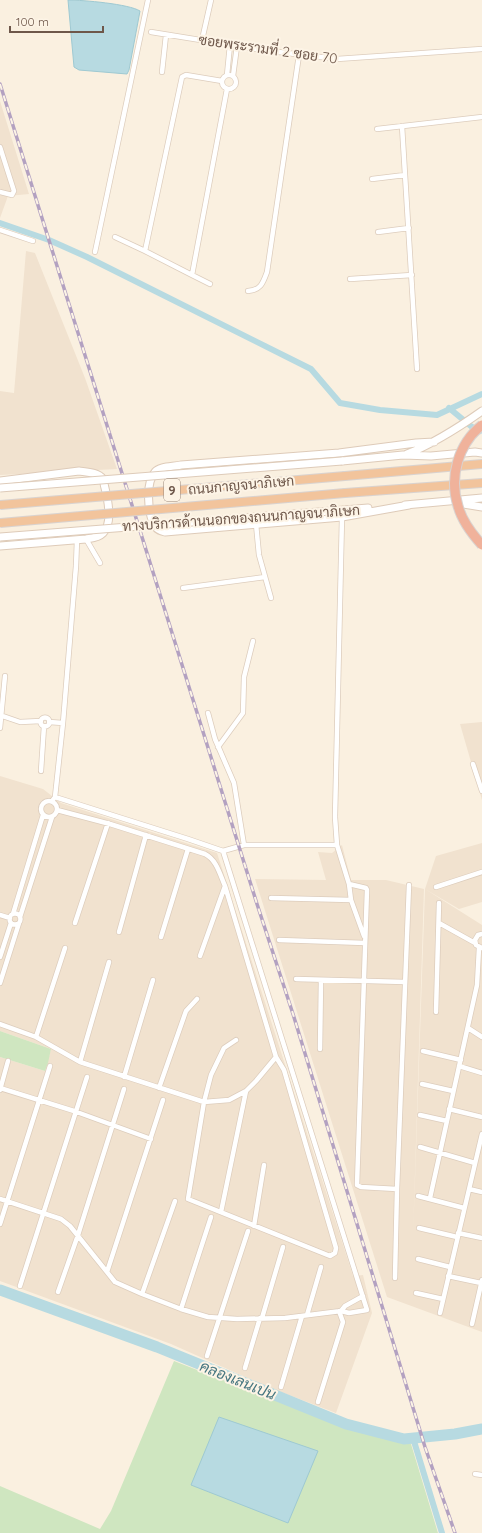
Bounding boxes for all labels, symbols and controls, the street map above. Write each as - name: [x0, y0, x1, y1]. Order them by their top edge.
- scale bar: [10, 8, 103, 34]
- text: 100 m: [16, 14, 49, 29]
- street label: ซอยพระรามที่ 2 ซอย 70: [197, 27, 339, 68]
- street label: ถนนกาญจนาภิเษก: [187, 471, 295, 499]
- road number: 9: [164, 479, 180, 501]
- street label: ทางบริการด้านนอกของถนนกาญจนาภิเษก: [122, 501, 360, 535]
- water label: คลองเลนเปน: [197, 1356, 279, 1404]

